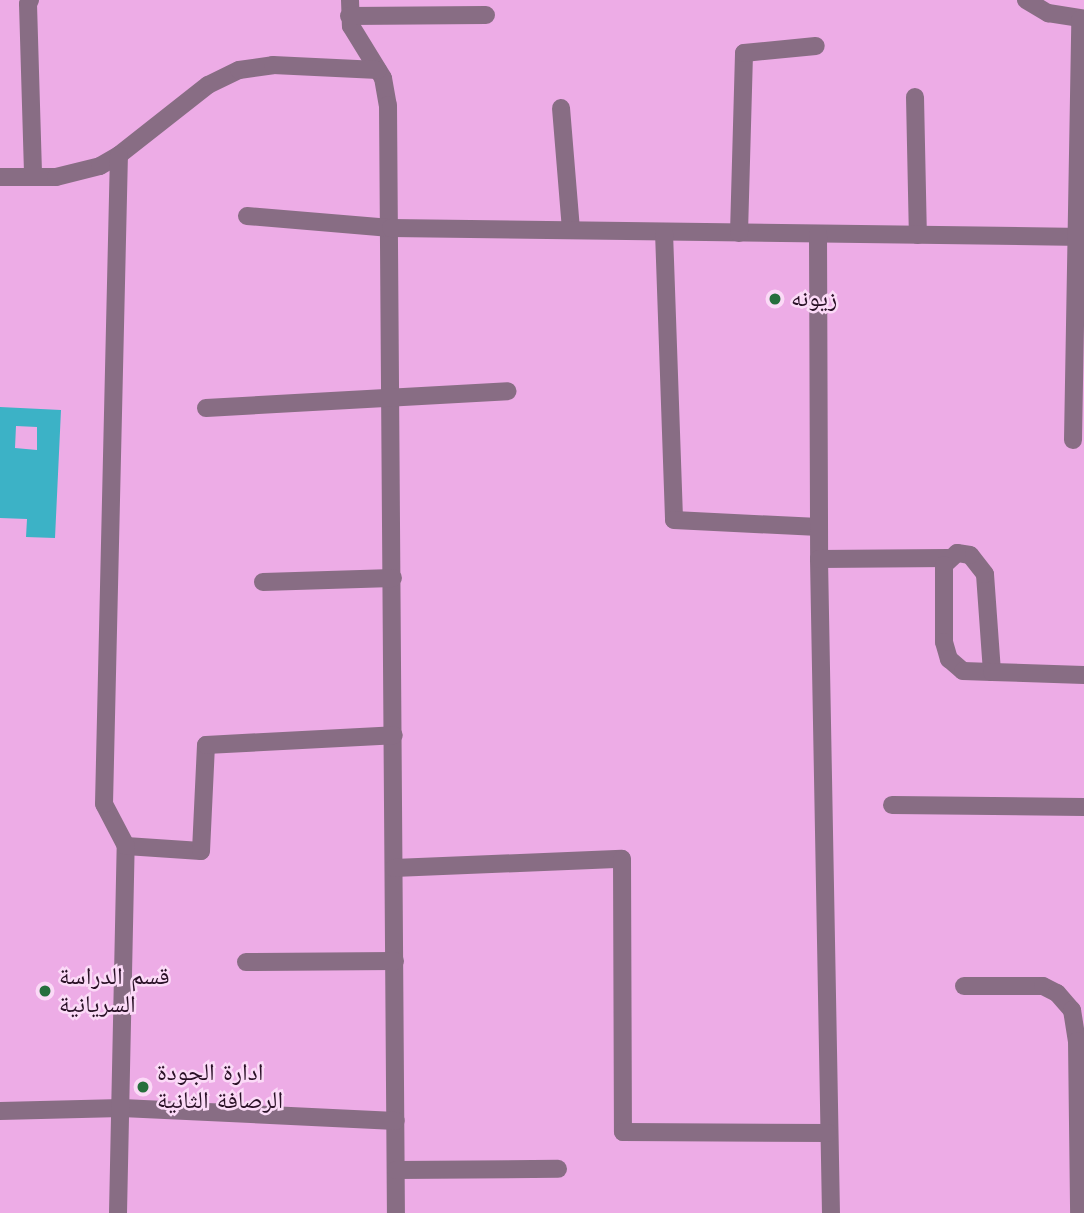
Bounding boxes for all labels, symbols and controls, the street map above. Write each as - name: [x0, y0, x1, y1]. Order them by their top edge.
- place label: زيونه: [791, 285, 837, 313]
- marker: زيونه: [765, 289, 785, 309]
- place label: قسم الدراسة السريانية: [59, 963, 170, 1019]
- marker: قسم الدراسة السريانية: [37, 983, 53, 999]
- place label: ادارة الجودة الرصافة الثانية: [157, 1059, 283, 1115]
- marker: ادارة الجودة الرصافة الثانية: [135, 1079, 151, 1095]

